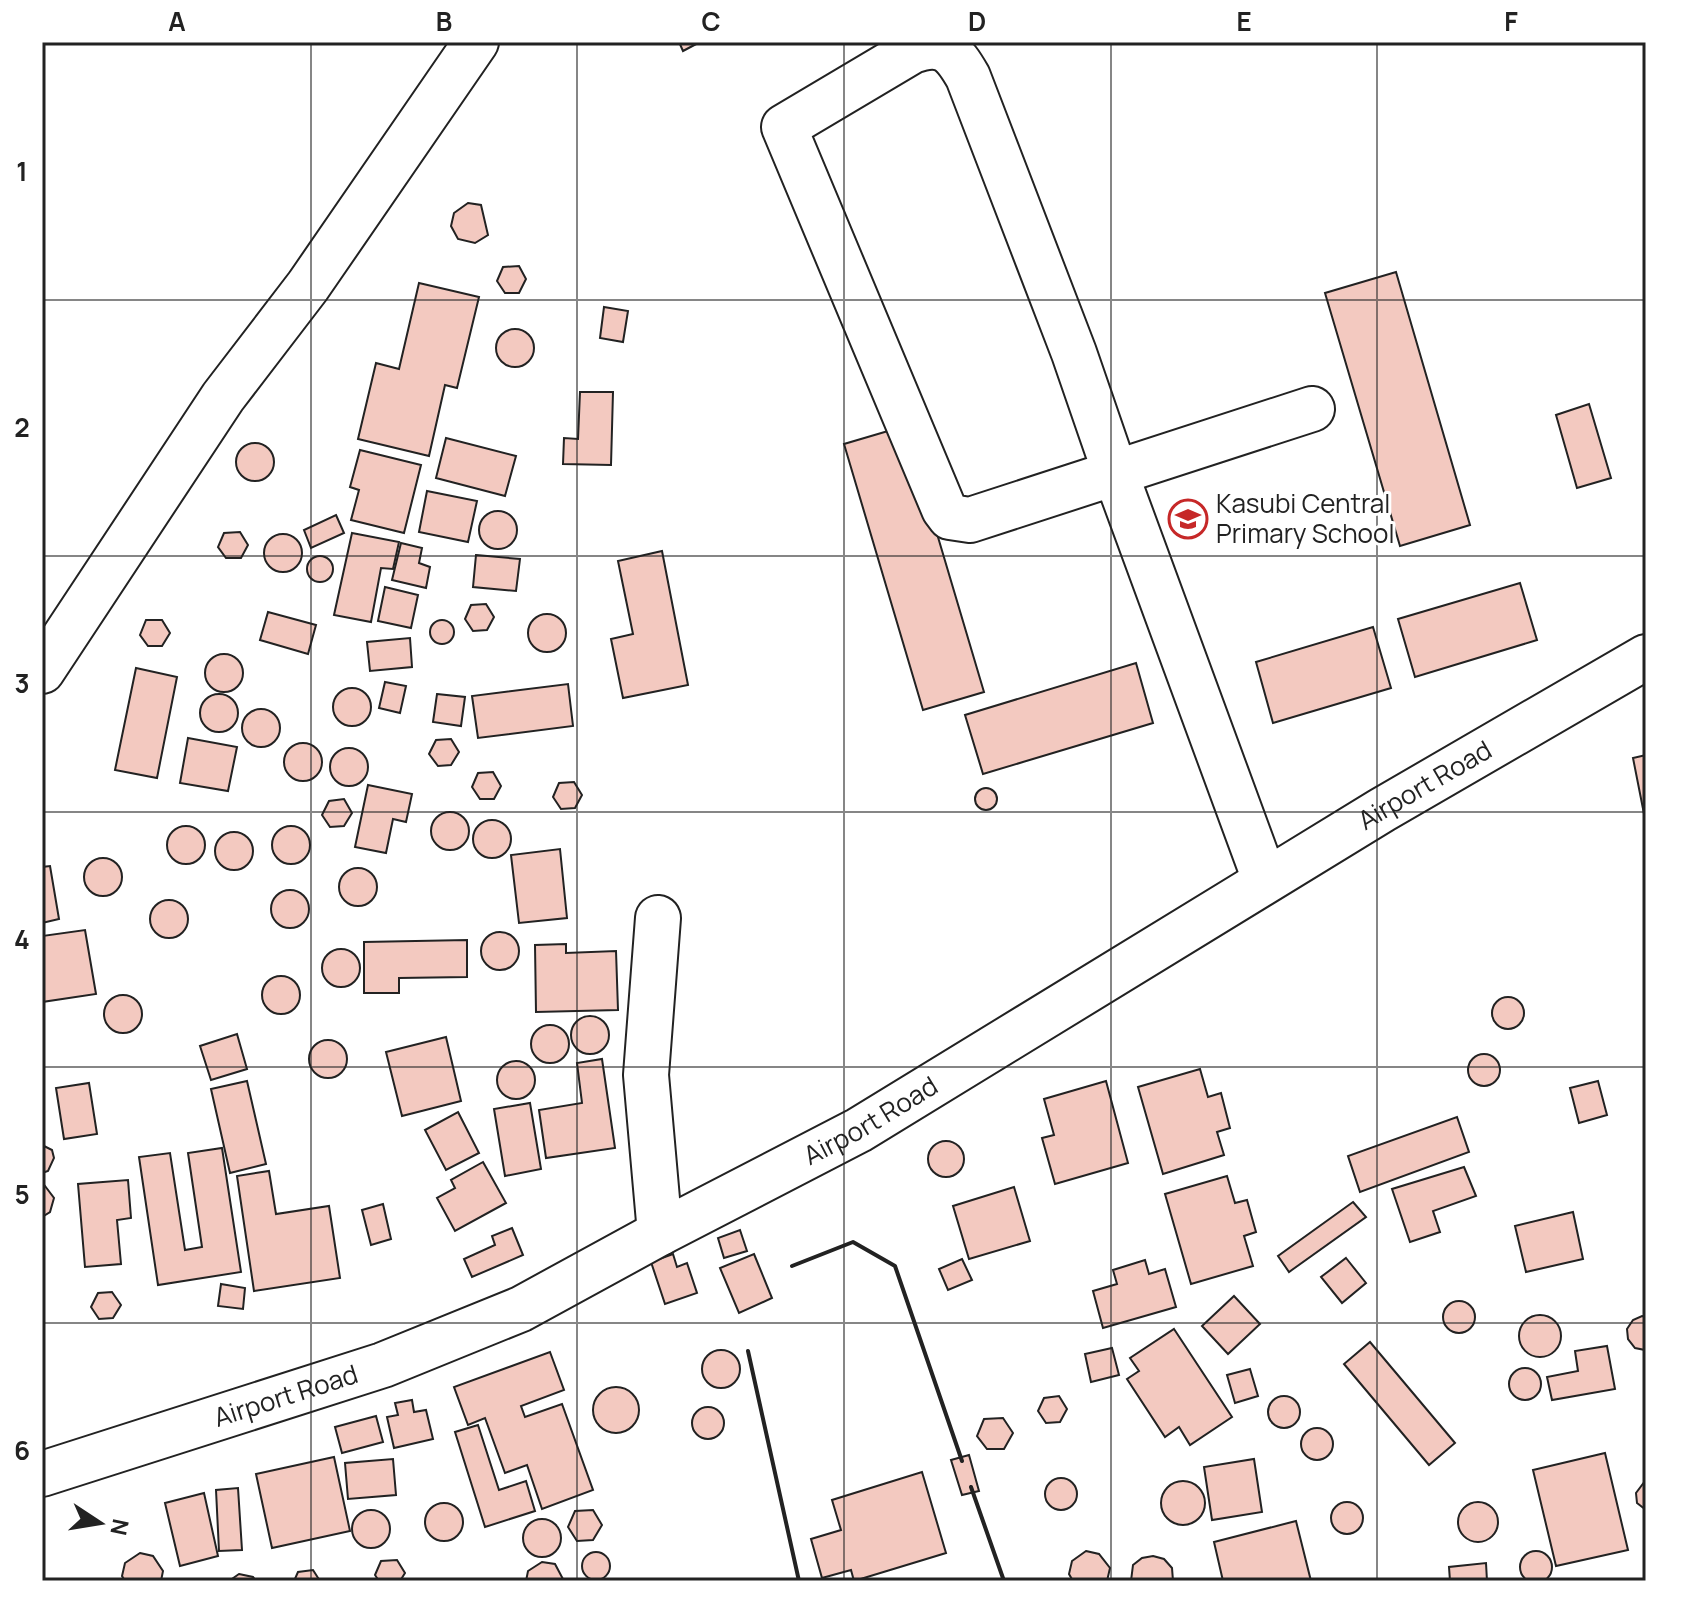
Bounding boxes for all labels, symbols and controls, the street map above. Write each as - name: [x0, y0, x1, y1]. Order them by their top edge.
- text: A: [168, 3, 186, 39]
- text: B: [436, 3, 452, 39]
- text: C: [701, 3, 721, 39]
- text: D: [968, 3, 986, 39]
- text: E: [1236, 3, 1252, 39]
- text: F: [1504, 3, 1518, 39]
- text: 1: [16, 153, 28, 189]
- text: 2: [14, 409, 30, 445]
- place label: Kasubi Central Primary School: [1216, 485, 1394, 551]
- school or university icon: Kasubi Central Primary School: [1167, 498, 1209, 540]
- text: 3: [14, 665, 30, 701]
- street label: Airport Road: [1351, 731, 1498, 838]
- text: 4: [14, 921, 30, 957]
- street label: Airport Road: [797, 1067, 944, 1173]
- text: 5: [14, 1176, 30, 1212]
- street label: Airport Road: [209, 1355, 362, 1435]
- text: 6: [14, 1432, 30, 1468]
- north arrow: [60, 1483, 140, 1563]
- text: N: [103, 1516, 136, 1538]

